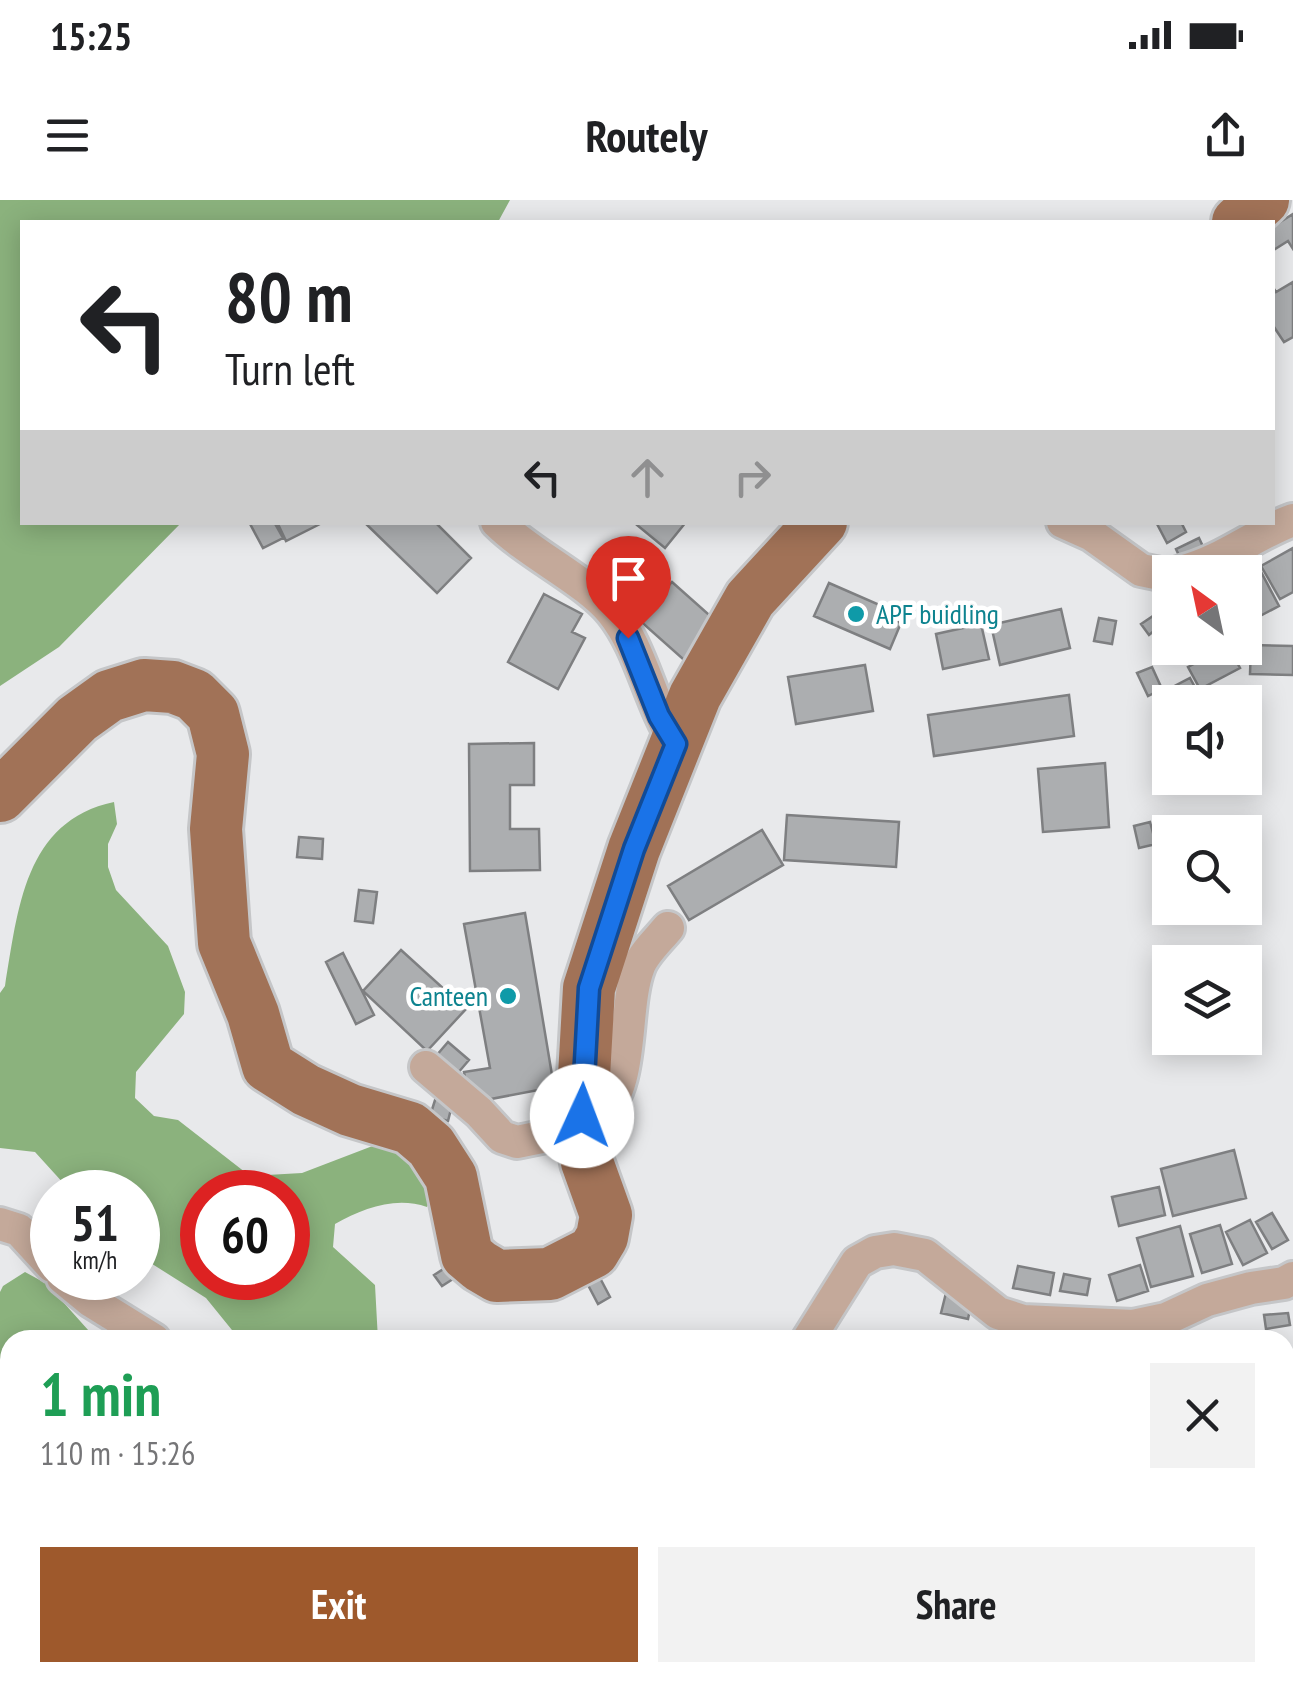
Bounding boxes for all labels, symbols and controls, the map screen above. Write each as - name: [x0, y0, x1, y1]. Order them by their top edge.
- text: 15:25: [50, 11, 132, 60]
- text: Routely: [585, 106, 708, 164]
- icon: menu: [40, 108, 95, 163]
- icon: share: [1198, 108, 1253, 163]
- text: 80 m: [225, 251, 353, 341]
- icon: left: [60, 260, 190, 390]
- text: Turn left: [225, 339, 355, 397]
- icon: left: [515, 450, 570, 505]
- icon: ahead: [620, 450, 675, 505]
- icon: right: [725, 450, 780, 505]
- pin: [586, 536, 671, 639]
- icon: arrive: [601, 551, 656, 606]
- north arrow: [1152, 555, 1262, 665]
- map controls: [1152, 555, 1262, 1055]
- place label: APF buidling: [876, 595, 999, 632]
- marker: APF buidling: [845, 603, 867, 625]
- button: sound: [1152, 685, 1262, 795]
- button: search: [1152, 815, 1262, 925]
- button: layers: [1152, 945, 1262, 1055]
- place label: Canteen: [409, 977, 488, 1014]
- marker: Canteen: [497, 985, 519, 1007]
- position arrow: [530, 1064, 634, 1168]
- speed limit sign: 60: [180, 1170, 310, 1300]
- text: 51: [71, 1190, 119, 1255]
- text: km/h: [73, 1244, 117, 1276]
- text: 1 min: [40, 1355, 161, 1433]
- button: close: [1150, 1363, 1255, 1468]
- text: 110 m · 15:26: [40, 1432, 195, 1474]
- button: Exit: [40, 1547, 638, 1662]
- button: Share: [658, 1547, 1255, 1662]

